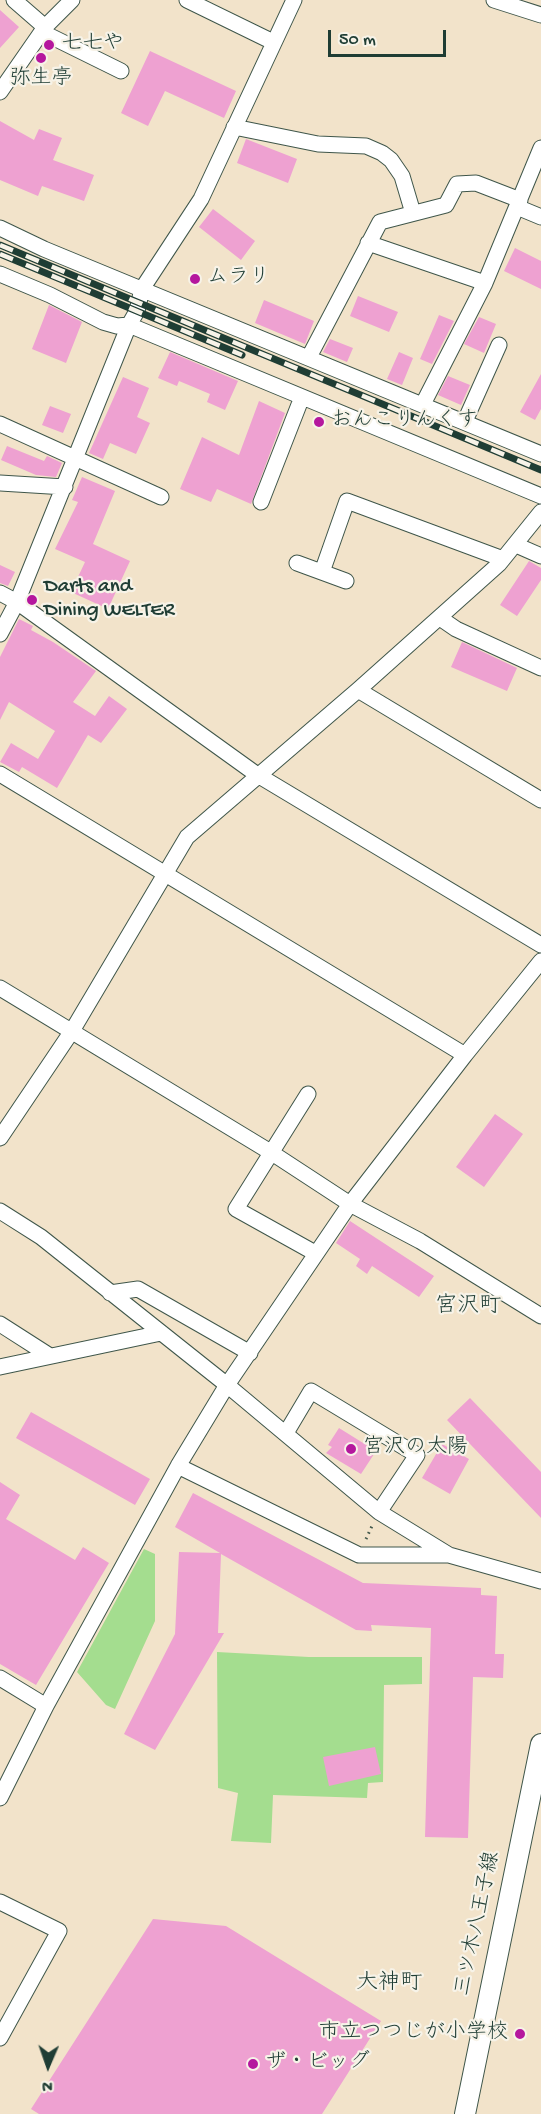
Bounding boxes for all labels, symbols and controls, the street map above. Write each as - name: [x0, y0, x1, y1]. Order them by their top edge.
- scale bar: [331, 18, 450, 56]
- text: 50 m: [339, 30, 376, 51]
- place label: 七七や: [61, 32, 124, 58]
- marker: 七七や: [42, 38, 56, 52]
- marker: 弥生亭: [34, 51, 48, 65]
- place label: 弥生亭: [10, 67, 72, 93]
- place label: ムラリ: [207, 266, 270, 292]
- marker: ムラリ: [188, 272, 202, 286]
- place label: おんこりんくす: [331, 409, 478, 435]
- marker: おんこりんくす: [312, 415, 326, 429]
- place label: Darts and Dining WELTER: [44, 575, 174, 625]
- marker: Darts and Dining WELTER: [25, 593, 39, 607]
- district label: 宮沢町: [435, 1295, 501, 1321]
- place label: 宮沢の太陽: [363, 1436, 468, 1462]
- marker: 宮沢の太陽: [344, 1442, 358, 1456]
- street label: 三ツ木八王子線: [451, 1849, 507, 1999]
- district label: 大神町: [356, 1972, 422, 1998]
- place label: 市立つつじが小学校: [319, 2021, 508, 2047]
- marker: 市立つつじが小学校: [513, 2027, 527, 2041]
- north arrow: [18, 2036, 78, 2096]
- place label: ザ・ビッグ: [265, 2051, 370, 2077]
- marker: ザ・ビッグ: [246, 2057, 260, 2071]
- text: N: [42, 2075, 53, 2094]

